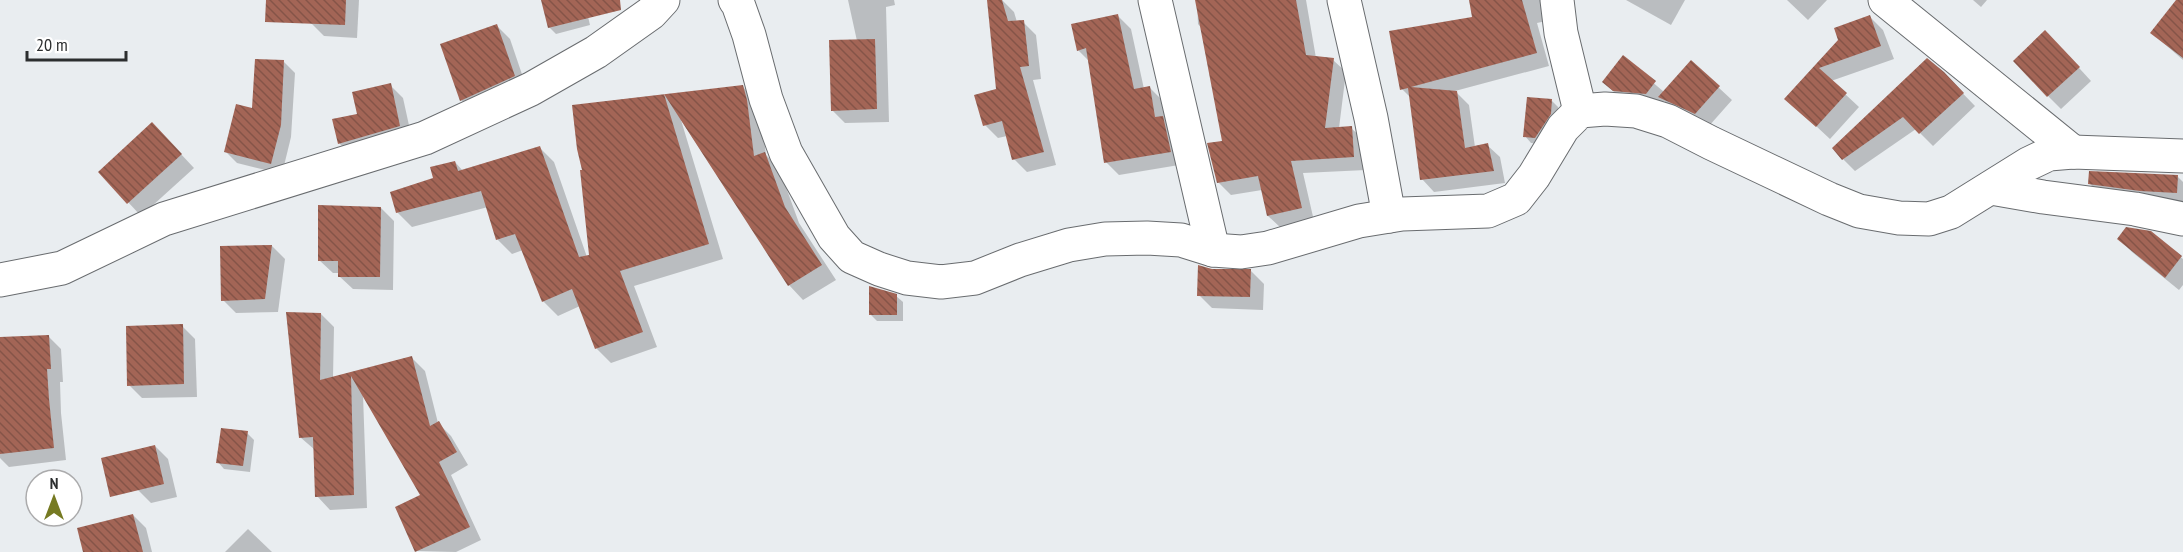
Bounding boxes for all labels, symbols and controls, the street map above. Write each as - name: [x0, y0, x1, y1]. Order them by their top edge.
- scale bar: [27, 24, 126, 62]
- text: 20 m: [36, 33, 68, 56]
- north arrow: [24, 468, 84, 528]
- text: N: [50, 473, 58, 493]

